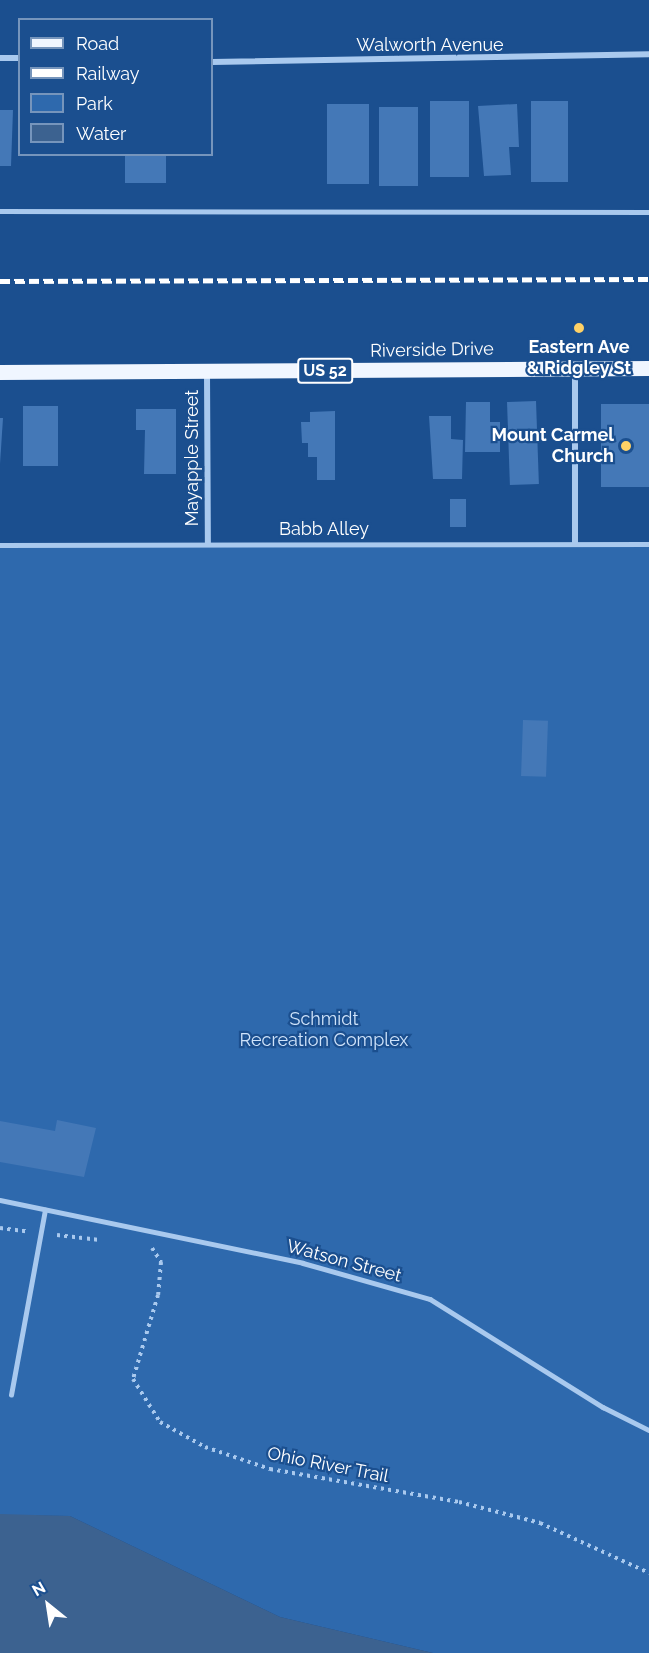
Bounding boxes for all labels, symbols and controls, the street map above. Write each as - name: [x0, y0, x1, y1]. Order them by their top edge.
- legend: [18, 18, 213, 156]
- text: Road: [76, 33, 119, 54]
- street label: Walworth Avenue: [356, 34, 504, 56]
- text: Railway: [76, 63, 140, 84]
- text: Park: [76, 93, 113, 114]
- text: Water: [76, 123, 126, 144]
- marker: Eastern Ave & Ridgley St: [572, 321, 586, 335]
- place label: Eastern Ave & Ridgley St: [527, 337, 631, 380]
- street label: Riverside Drive: [370, 338, 494, 362]
- road number: US 52: [296, 358, 354, 384]
- street label: Mayapple Street: [181, 390, 203, 526]
- place label: Mount Carmel Church: [492, 425, 614, 468]
- marker: Mount Carmel Church: [619, 439, 633, 453]
- street label: Babb Alley: [279, 518, 369, 540]
- park label: Schmidt Recreation Complex: [240, 1009, 408, 1052]
- street label: Watson Street: [284, 1235, 404, 1287]
- street label: Ohio River Trail: [265, 1443, 391, 1487]
- north arrow: [18, 1575, 78, 1635]
- text: N: [29, 1578, 49, 1600]

